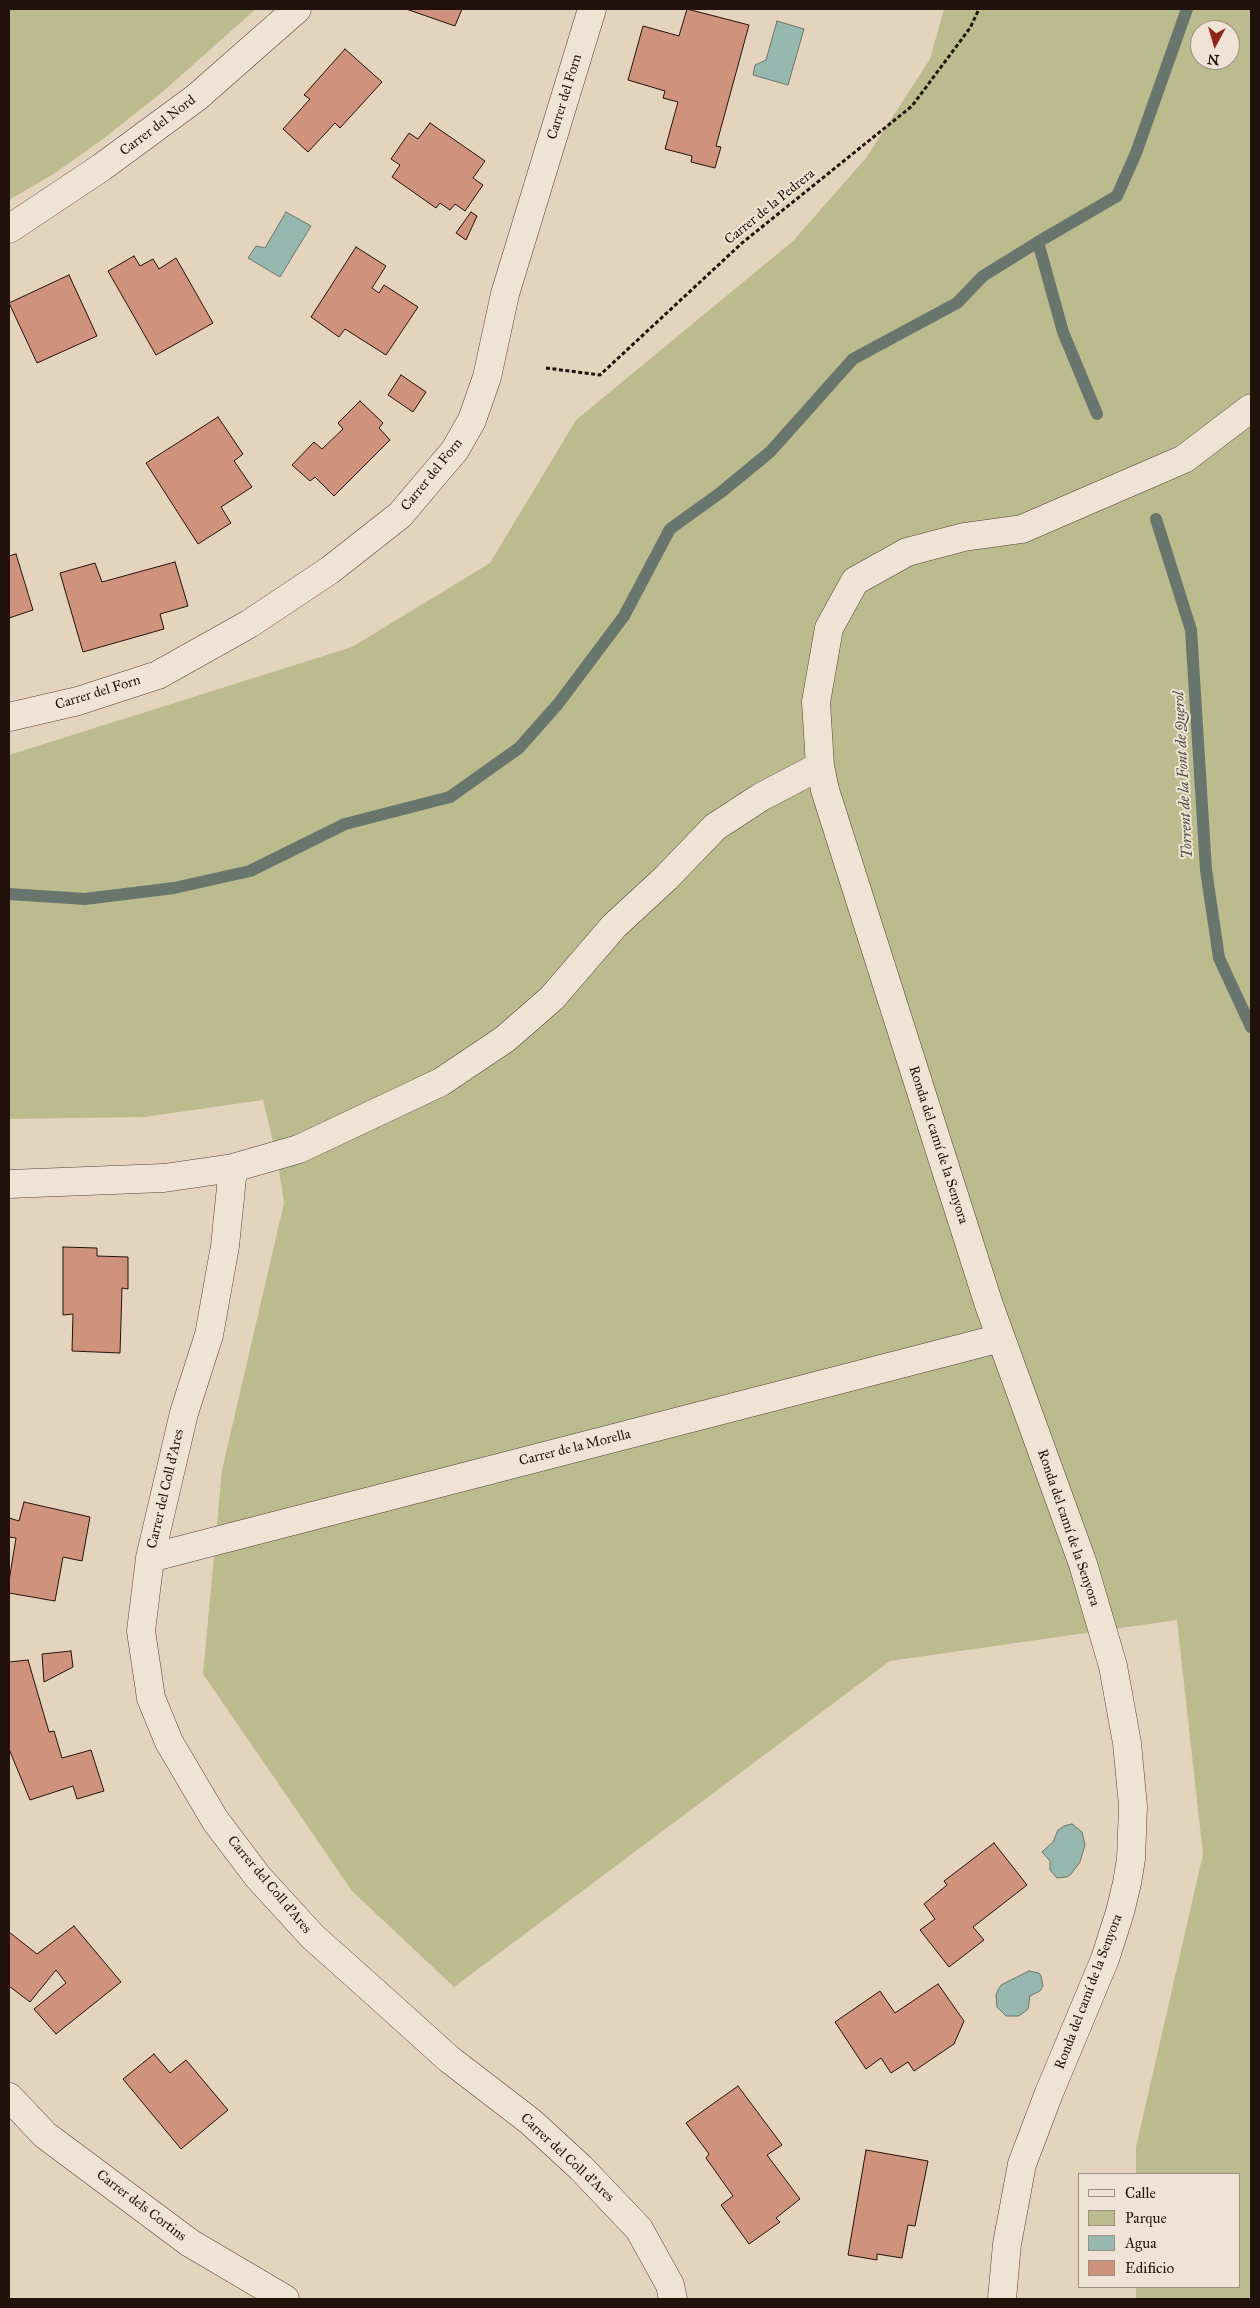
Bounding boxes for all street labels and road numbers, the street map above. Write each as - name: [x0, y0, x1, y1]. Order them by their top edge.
- street label: Carrer del Forn: [544, 52, 586, 142]
- street label: Carrer del Nord: [117, 92, 199, 160]
- street label: Carrer de la Pedrera: [721, 165, 819, 249]
- street label: Carrer del Forn: [398, 435, 466, 515]
- street label: Carrer del Forn: [53, 672, 143, 714]
- street label: Ronda del camí de la Senyora: [905, 1064, 971, 1226]
- street label: Carrer de la Morella: [517, 1426, 633, 1470]
- street label: Carrer del Coll d'Ares: [144, 1428, 188, 1550]
- street label: Ronda del camí de la Senyora: [1033, 1447, 1103, 1609]
- street label: Carrer del Coll d'Ares: [223, 1833, 315, 1937]
- street label: Ronda del camí de la Senyora: [1052, 1912, 1126, 2072]
- street label: Carrer del Coll d'Ares: [517, 2110, 617, 2206]
- street label: Carrer dels Cortins: [93, 2167, 189, 2245]

